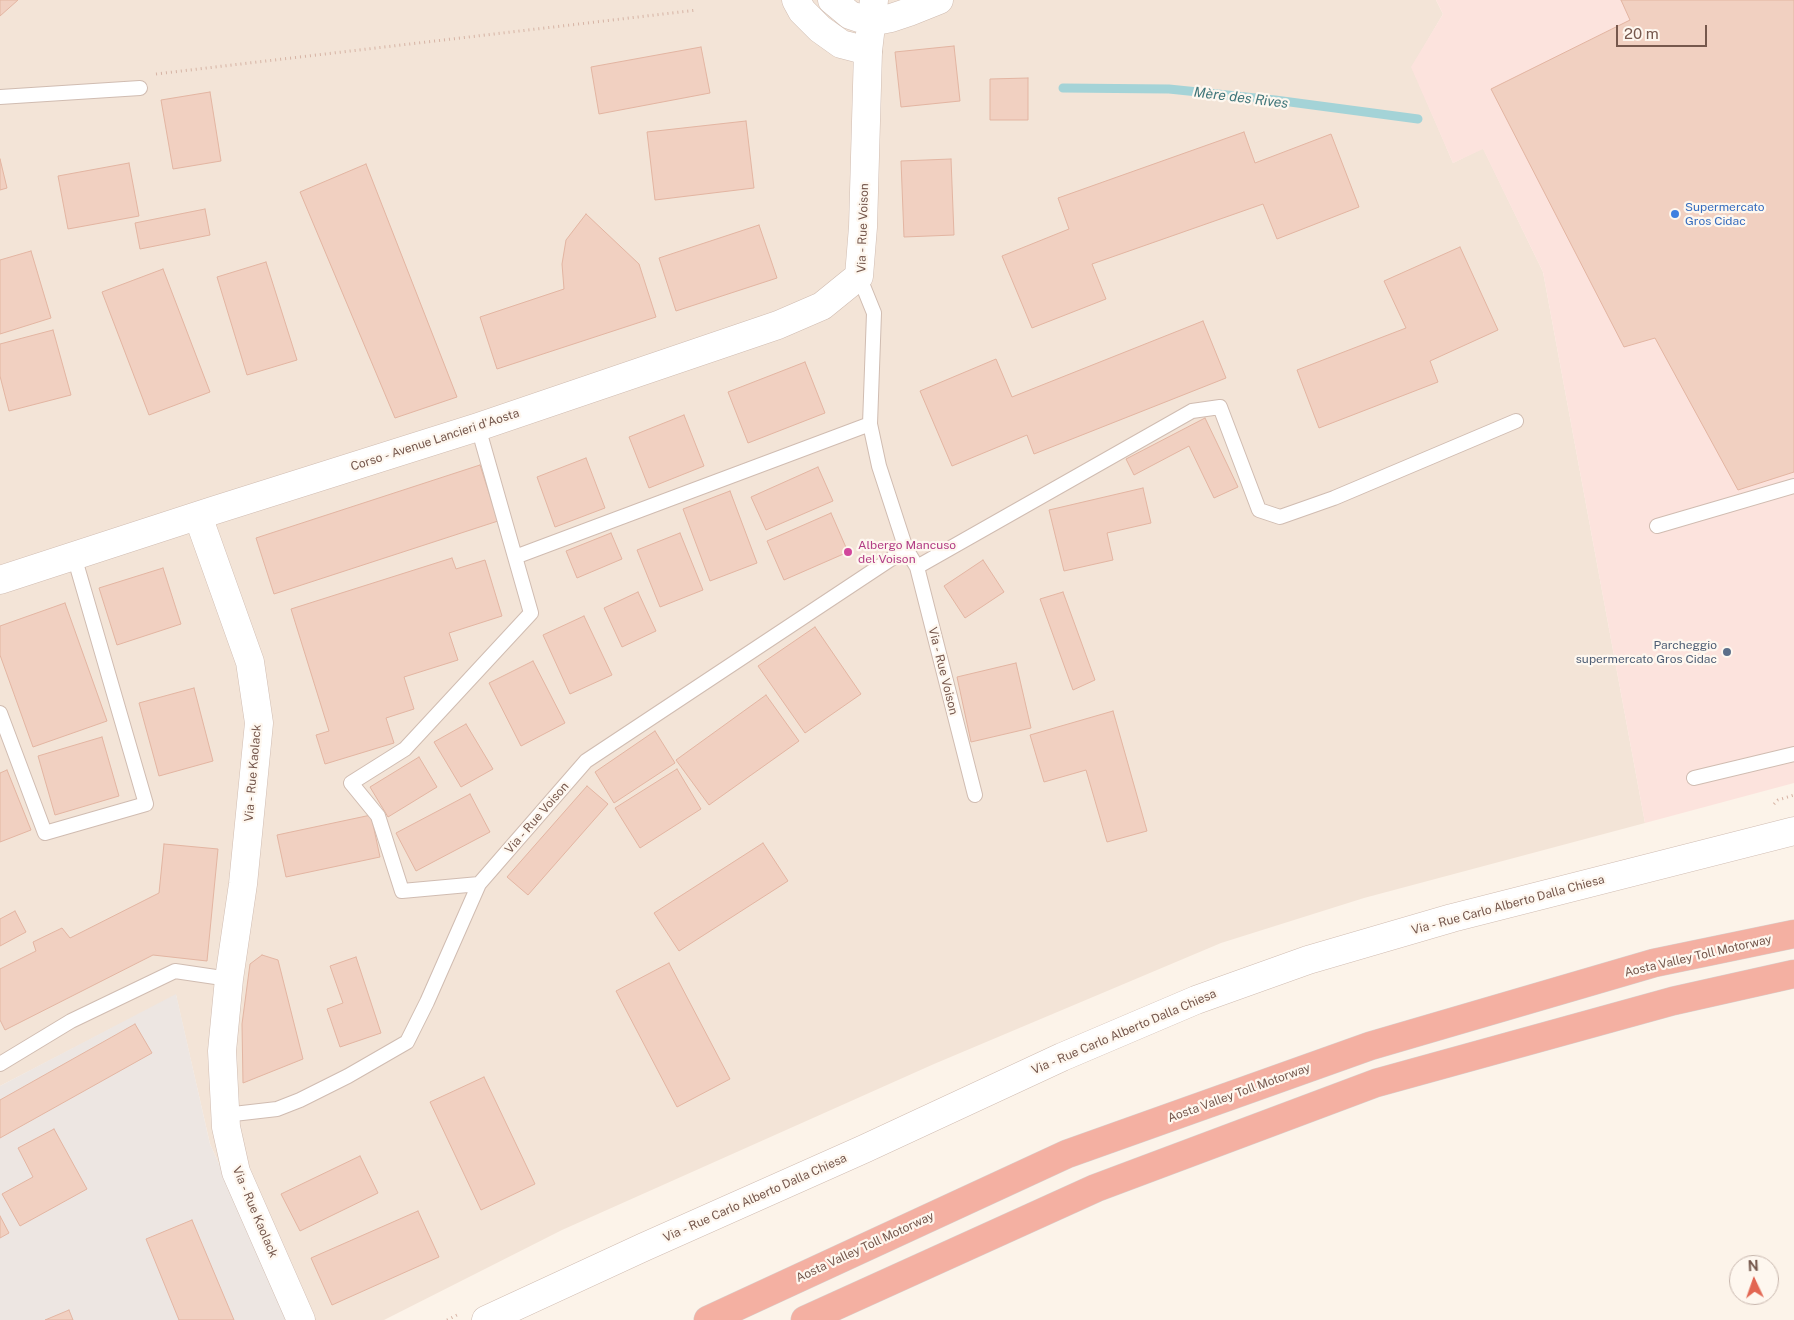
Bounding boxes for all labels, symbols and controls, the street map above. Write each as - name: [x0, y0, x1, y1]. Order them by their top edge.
- scale bar: [1619, 15, 1710, 47]
- text: 20 m: [1624, 25, 1659, 42]
- water label: Mère des Rives: [1193, 84, 1289, 112]
- street label: Via - Rue Voison: [854, 183, 872, 273]
- place label: Supermercato Gros Cidac: [1685, 200, 1765, 228]
- marker: Supermercato Gros Cidac: [1669, 208, 1681, 220]
- street label: Corso - Avenue Lancieri d'Aosta: [349, 406, 521, 474]
- place label: Albergo Mancuso del Voison: [858, 538, 956, 566]
- marker: Albergo Mancuso del Voison: [842, 546, 854, 558]
- street label: Via - Rue Voison: [925, 626, 961, 716]
- place label: Parcheggio supermercato Gros Cidac: [1576, 638, 1717, 666]
- marker: Parcheggio supermercato Gros Cidac: [1721, 646, 1733, 658]
- street label: Via - Rue Kaolack: [242, 724, 264, 822]
- street label: Via - Rue Voison: [502, 779, 572, 857]
- street label: Via - Rue Carlo Alberto Dalla Chiesa: [1410, 872, 1606, 938]
- street label: Aosta Valley Toll Motorway: [1623, 932, 1773, 980]
- street label: Via - Rue Carlo Alberto Dalla Chiesa: [1029, 986, 1219, 1078]
- street label: Aosta Valley Toll Motorway: [1166, 1060, 1312, 1126]
- street label: Via - Rue Carlo Alberto Dalla Chiesa: [661, 1151, 849, 1245]
- street label: Via - Rue Kaolack: [229, 1164, 281, 1260]
- street label: Aosta Valley Toll Motorway: [794, 1209, 936, 1285]
- north arrow: [1729, 1255, 1779, 1305]
- text: N: [1747, 1258, 1759, 1274]

